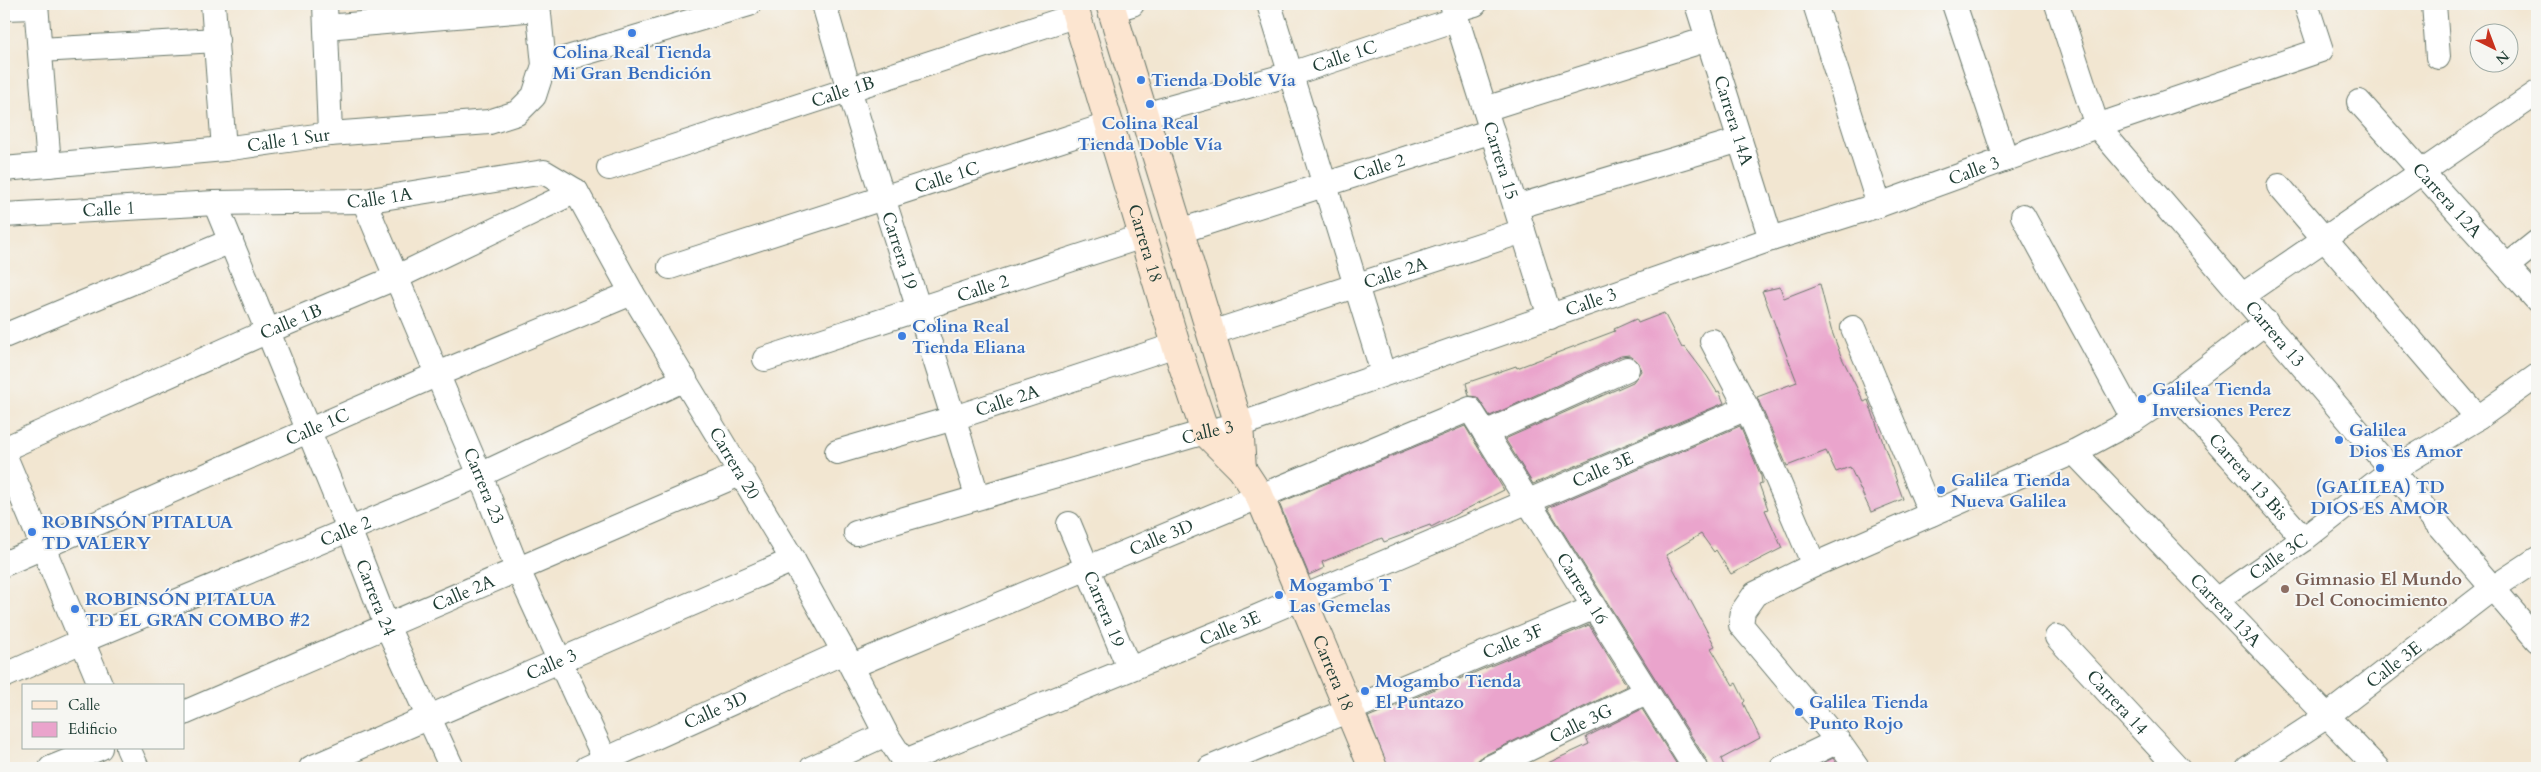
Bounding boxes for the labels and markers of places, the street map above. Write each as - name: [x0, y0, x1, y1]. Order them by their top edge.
- marker: Colina Real Tienda Mi Gran Bendición: [626, 27, 638, 39]
- place label: Colina Real Tienda Mi Gran Bendición: [552, 40, 712, 86]
- place label: Tienda Doble Vía: [1151, 68, 1296, 93]
- marker: Tienda Doble Vía: [1135, 74, 1147, 86]
- marker: Colina Real Tienda Doble Vía: [1144, 98, 1156, 110]
- place label: Colina Real Tienda Doble Vía: [1078, 111, 1223, 157]
- place label: Colina Real Tienda Eliana: [912, 314, 1026, 360]
- marker: Colina Real Tienda Eliana: [896, 330, 908, 342]
- place label: Galilea Tienda Inversiones Perez: [2152, 377, 2291, 423]
- marker: Galilea Tienda Inversiones Perez: [2136, 393, 2148, 405]
- place label: Galilea Dios Es Amor: [2349, 418, 2464, 464]
- marker: Galilea Dios Es Amor: [2333, 434, 2345, 446]
- marker: (GALILEA) TD DIOS ES AMOR: [2374, 462, 2386, 474]
- place label: Galilea Tienda Nueva Galilea: [1951, 468, 2070, 514]
- place label: (GALILEA) TD DIOS ES AMOR: [2310, 475, 2450, 521]
- marker: Galilea Tienda Nueva Galilea: [1935, 484, 1947, 496]
- place label: ROBINSÓN PITALUA TD VALERY: [42, 510, 234, 556]
- marker: ROBINSÓN PITALUA TD VALERY: [26, 526, 38, 538]
- place label: Gimnasio El Mundo Del Conocimiento: [2295, 567, 2462, 613]
- place label: Mogambo T Las Gemelas: [1289, 573, 1392, 619]
- marker: Gimnasio El Mundo Del Conocimiento: [2279, 583, 2291, 595]
- place label: ROBINSÓN PITALUA TD EL GRAN COMBO #2: [85, 587, 310, 633]
- marker: Mogambo T Las Gemelas: [1273, 589, 1285, 601]
- marker: ROBINSÓN PITALUA TD EL GRAN COMBO #2: [69, 603, 81, 615]
- place label: Mogambo Tienda El Puntazo: [1375, 669, 1522, 715]
- marker: Mogambo Tienda El Puntazo: [1359, 685, 1371, 697]
- place label: Galilea Tienda Punto Rojo: [1809, 690, 1928, 736]
- marker: Galilea Tienda Punto Rojo: [1793, 706, 1805, 718]

